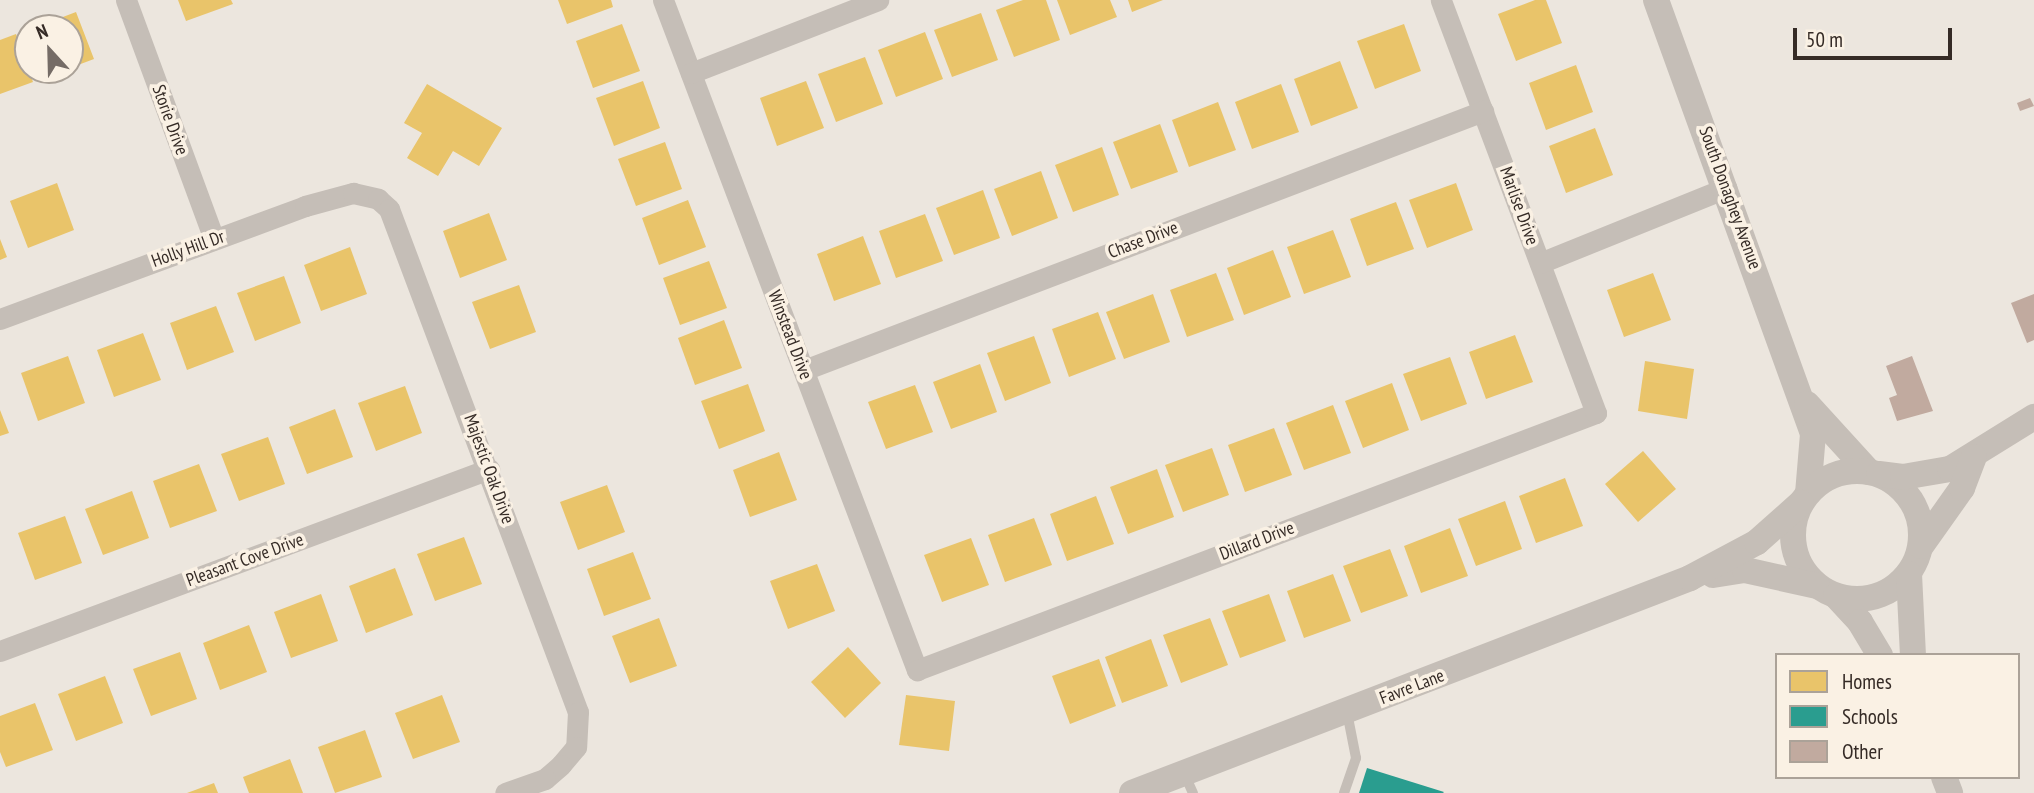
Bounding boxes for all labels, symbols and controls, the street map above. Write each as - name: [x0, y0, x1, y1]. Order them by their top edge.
- north arrow: [14, 14, 84, 84]
- scale bar: [1796, 14, 1955, 58]
- text: N: [33, 18, 51, 44]
- text: 50 m: [1806, 26, 1843, 53]
- street label: Storie Drive: [147, 82, 193, 158]
- street label: South Donaghey Avenue: [1694, 123, 1766, 273]
- street label: Marlise Drive: [1495, 164, 1543, 248]
- street label: Chase Drive: [1105, 217, 1181, 263]
- street label: Holly Hill Dr: [148, 226, 228, 272]
- street label: Winstead Drive: [763, 287, 817, 383]
- street label: Majestic Oak Drive: [459, 411, 519, 527]
- street label: Dillard Drive: [1217, 517, 1297, 565]
- street label: Pleasant Cove Drive: [183, 529, 307, 591]
- legend: [1775, 653, 2020, 779]
- street label: Favre Lane: [1377, 665, 1447, 709]
- text: Homes: [1842, 668, 1892, 695]
- text: Schools: [1842, 703, 1898, 730]
- text: Other: [1842, 738, 1883, 765]

